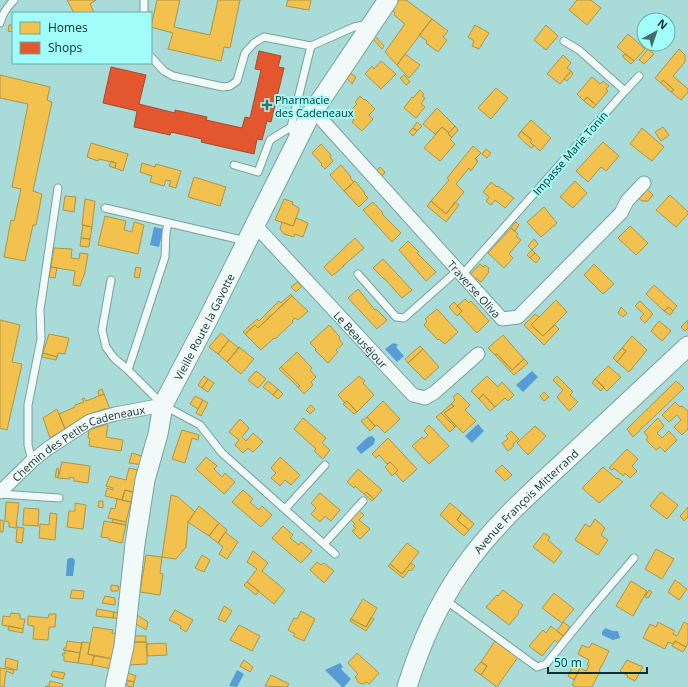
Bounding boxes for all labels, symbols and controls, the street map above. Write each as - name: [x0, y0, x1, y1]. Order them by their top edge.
- legend: [12, 12, 152, 64]
- north arrow: [636, 12, 676, 52]
- text: N: [654, 15, 671, 33]
- text: Homes: [48, 19, 88, 36]
- text: Shops: [48, 39, 83, 56]
- place label: Pharmacie des Cadeneaux: [275, 92, 354, 120]
- marker: Pharmacie des Cadeneaux: [262, 100, 272, 110]
- street label: Impasse Marie Tonin: [529, 108, 611, 198]
- street label: Traverse Oliva: [445, 257, 505, 321]
- street label: Vieille Route la Gavotte: [170, 271, 237, 382]
- street label: Le Beauséjour: [331, 307, 392, 371]
- street label: Chemin des Petits Cadeneaux: [8, 401, 146, 484]
- street label: Avenue François Mitterrand: [470, 445, 581, 556]
- scale bar: [548, 649, 647, 675]
- text: 50 m: [554, 654, 582, 671]

